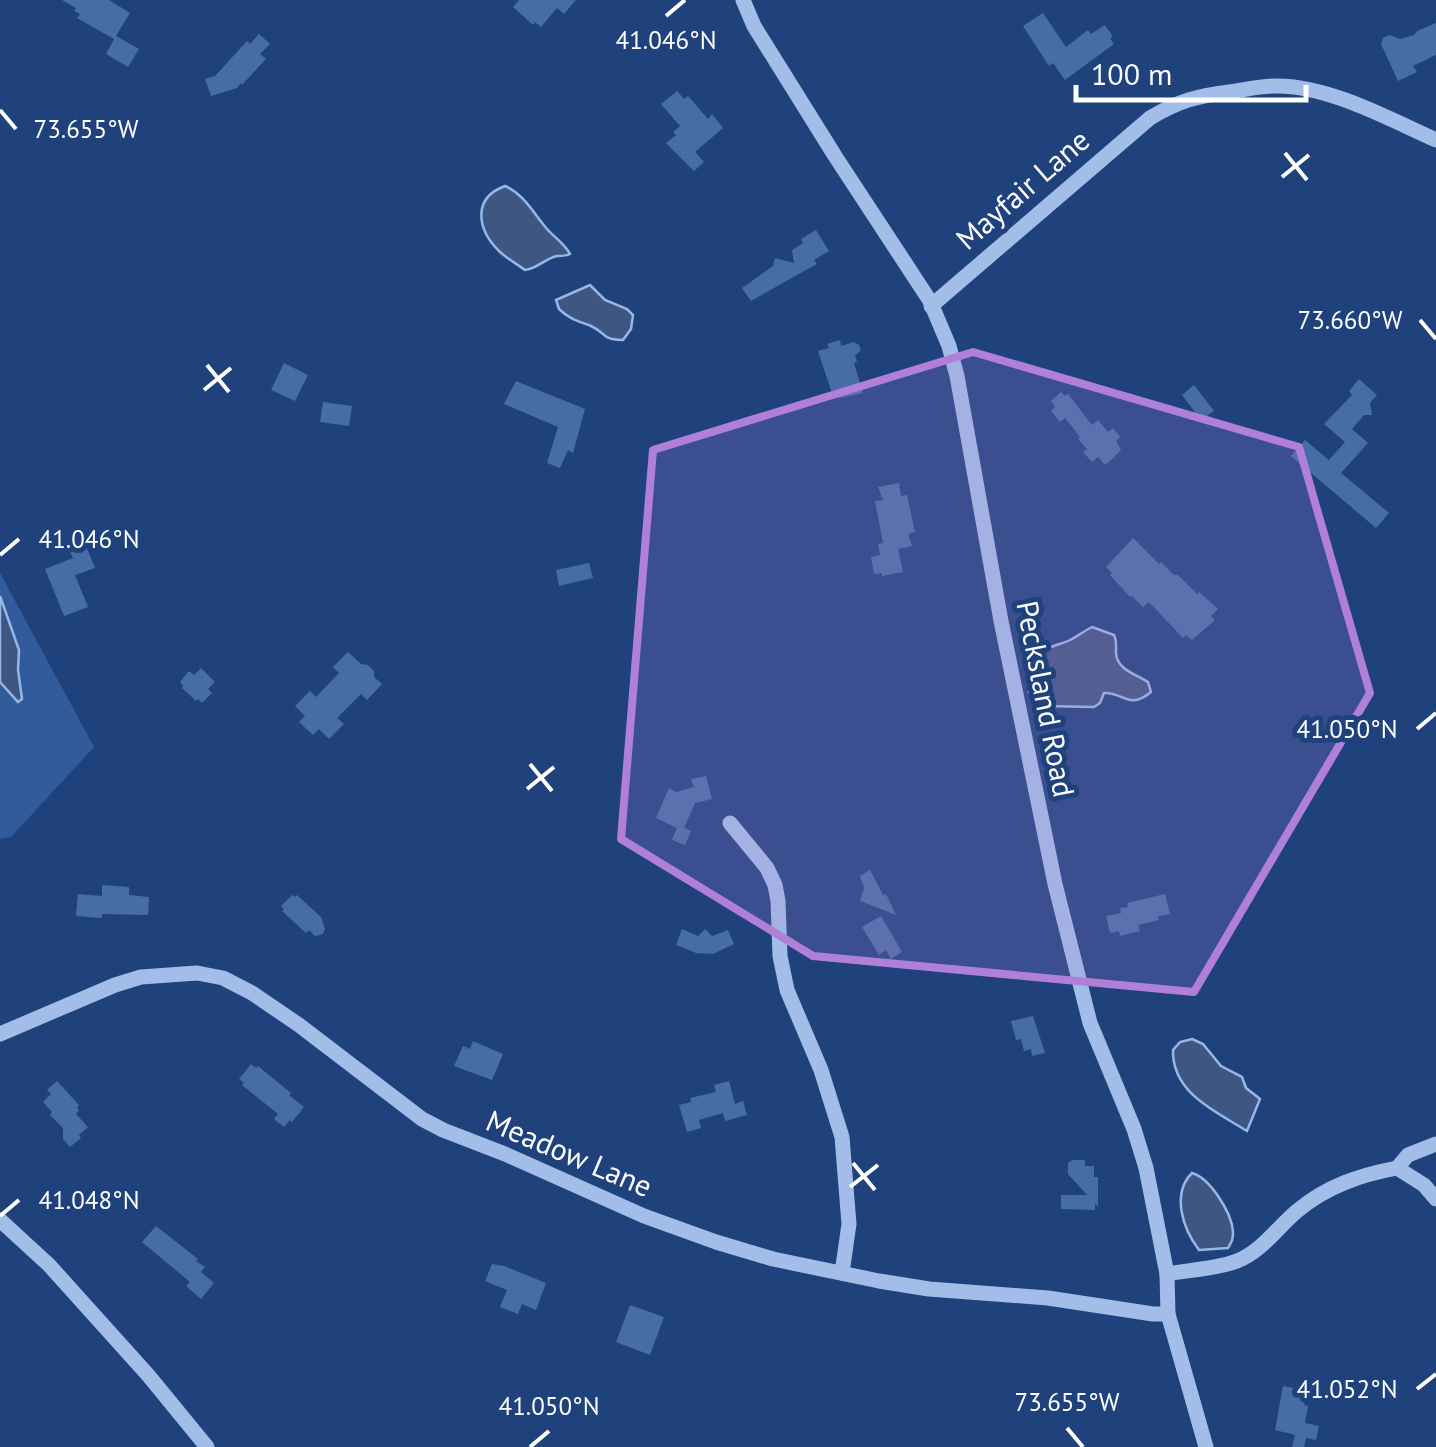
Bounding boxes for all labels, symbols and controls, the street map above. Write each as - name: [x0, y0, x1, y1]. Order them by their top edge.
- text: 41.046°N: [616, 24, 716, 56]
- scale bar: [1076, 40, 1306, 102]
- text: 100 m: [1091, 54, 1172, 93]
- text: 73.655°W: [34, 113, 139, 145]
- street label: Mayfair Lane: [947, 120, 1097, 258]
- text: 73.660°W: [1298, 304, 1403, 336]
- text: 41.046°N: [39, 523, 139, 555]
- street label: Pecksland Road: [1008, 597, 1085, 800]
- text: 41.050°N: [1297, 713, 1397, 745]
- street label: Meadow Lane: [481, 1100, 658, 1205]
- text: 41.048°N: [39, 1184, 139, 1216]
- text: 41.052°N: [1297, 1373, 1397, 1405]
- text: 73.655°W: [1015, 1386, 1120, 1418]
- text: 41.050°N: [499, 1390, 599, 1422]

